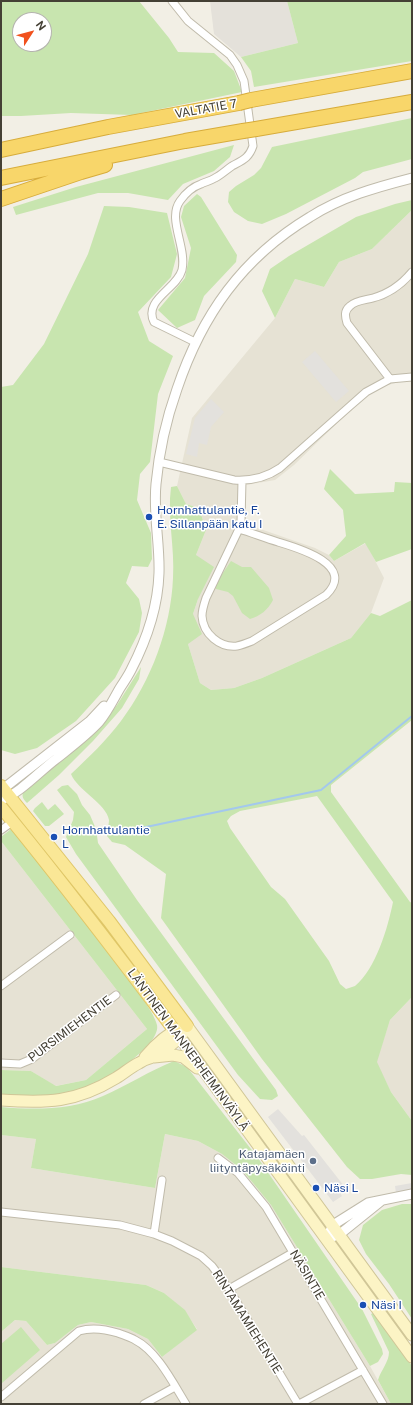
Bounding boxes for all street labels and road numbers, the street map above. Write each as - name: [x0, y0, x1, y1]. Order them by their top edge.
- street label: VALTATIE 7: [174, 96, 238, 122]
- street label: LÄNTINEN MANNERHEIMINVÄYLÄ: [124, 966, 252, 1134]
- street label: PURSIMIEHENTIE: [25, 993, 115, 1065]
- street label: NÄSINTIE: [286, 1247, 328, 1303]
- street label: RINTAMAMIEHENTIE: [209, 1267, 285, 1377]

